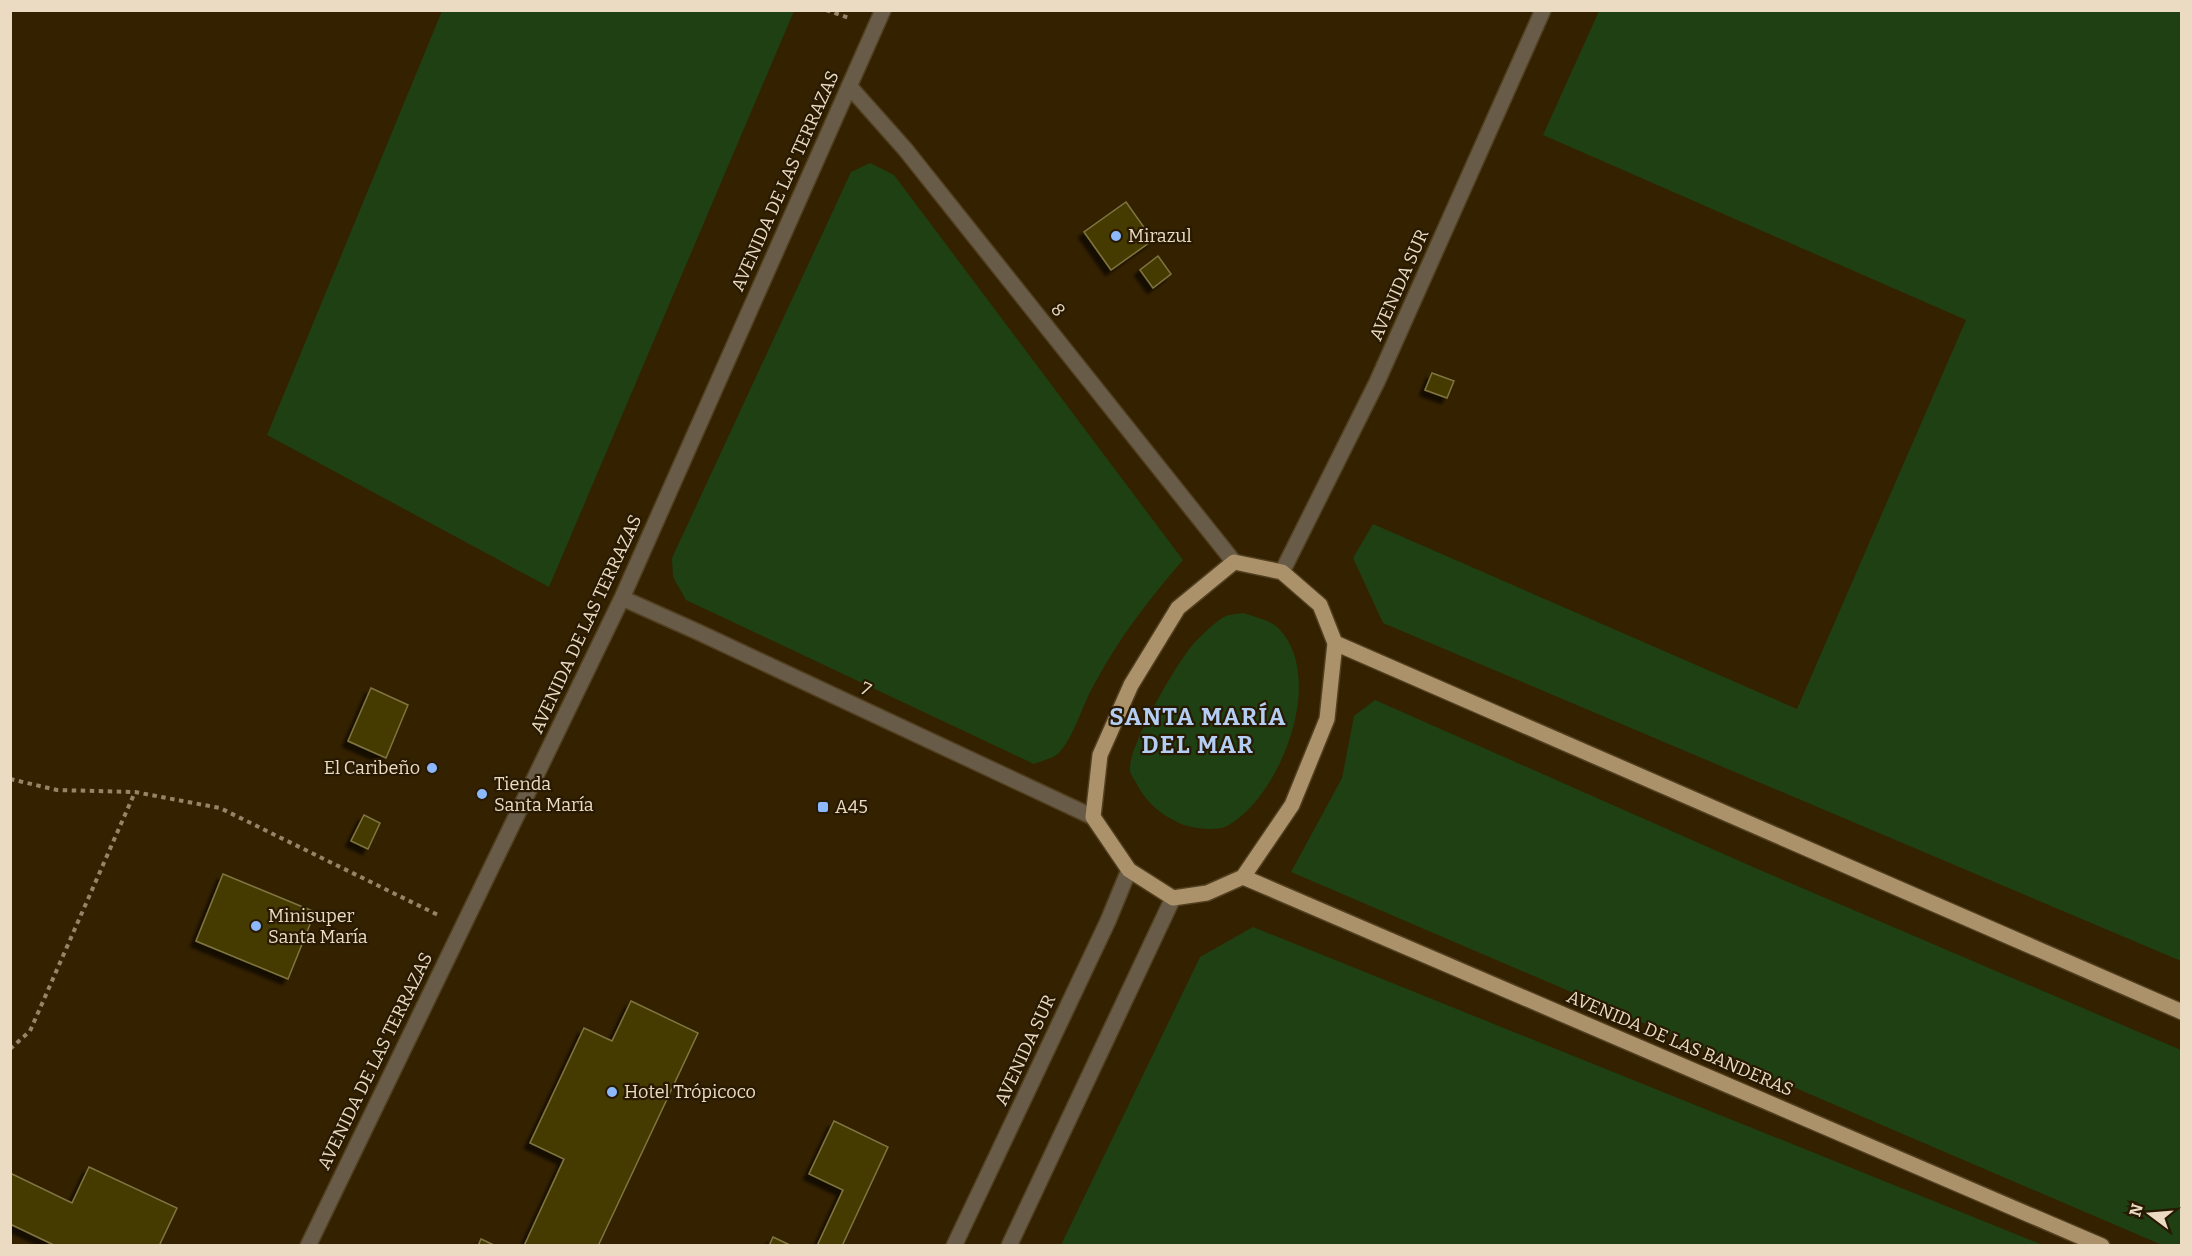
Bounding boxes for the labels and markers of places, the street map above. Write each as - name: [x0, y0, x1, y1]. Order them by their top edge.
- place label: Mirazul: [1128, 225, 1192, 247]
- marker: Mirazul: [1109, 229, 1123, 243]
- place label: El Caribeño: [324, 757, 420, 779]
- marker: El Caribeño: [425, 761, 439, 775]
- place label: Tienda Santa María: [494, 773, 594, 816]
- marker: Tienda Santa María: [475, 787, 489, 801]
- place label: A45: [835, 796, 868, 818]
- marker: A45: [816, 800, 830, 814]
- place label: Minisuper Santa María: [268, 905, 368, 948]
- marker: Minisuper Santa María: [249, 919, 263, 933]
- place label: Hotel Trópicoco: [624, 1081, 756, 1103]
- marker: Hotel Trópicoco: [605, 1085, 619, 1099]

